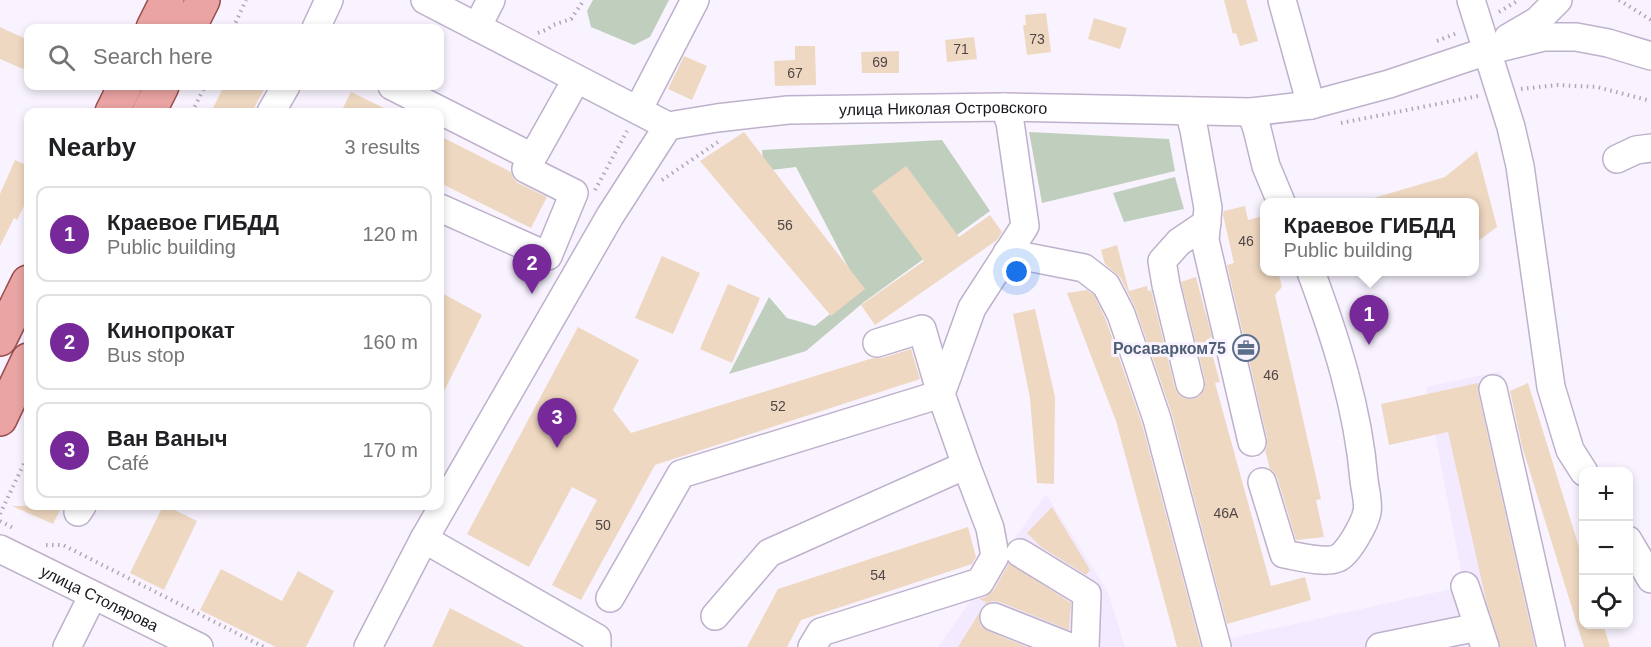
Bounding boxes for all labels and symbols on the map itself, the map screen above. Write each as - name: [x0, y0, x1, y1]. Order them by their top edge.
- house number: 73: [1029, 31, 1045, 47]
- house number: 71: [953, 41, 969, 57]
- house number: 69: [872, 54, 888, 70]
- house number: 67: [787, 65, 803, 81]
- street label: улица Николая Островского: [839, 98, 1048, 118]
- house number: 56: [777, 217, 793, 233]
- house number: 46: [1238, 233, 1254, 249]
- pin: 2: [512, 244, 552, 294]
- your location: [1002, 257, 1031, 286]
- pin: 1: [1350, 296, 1388, 345]
- office icon: Росаварком75: [1231, 333, 1261, 363]
- place label: Росаварком75: [1113, 340, 1226, 357]
- house number: 46: [1263, 367, 1279, 383]
- pin: 3: [538, 398, 576, 448]
- house number: 52: [770, 398, 786, 414]
- house number: 46А: [1214, 505, 1239, 521]
- house number: 50: [595, 517, 611, 533]
- street label: улица Столярова: [38, 562, 161, 634]
- house number: 54: [870, 567, 886, 583]

